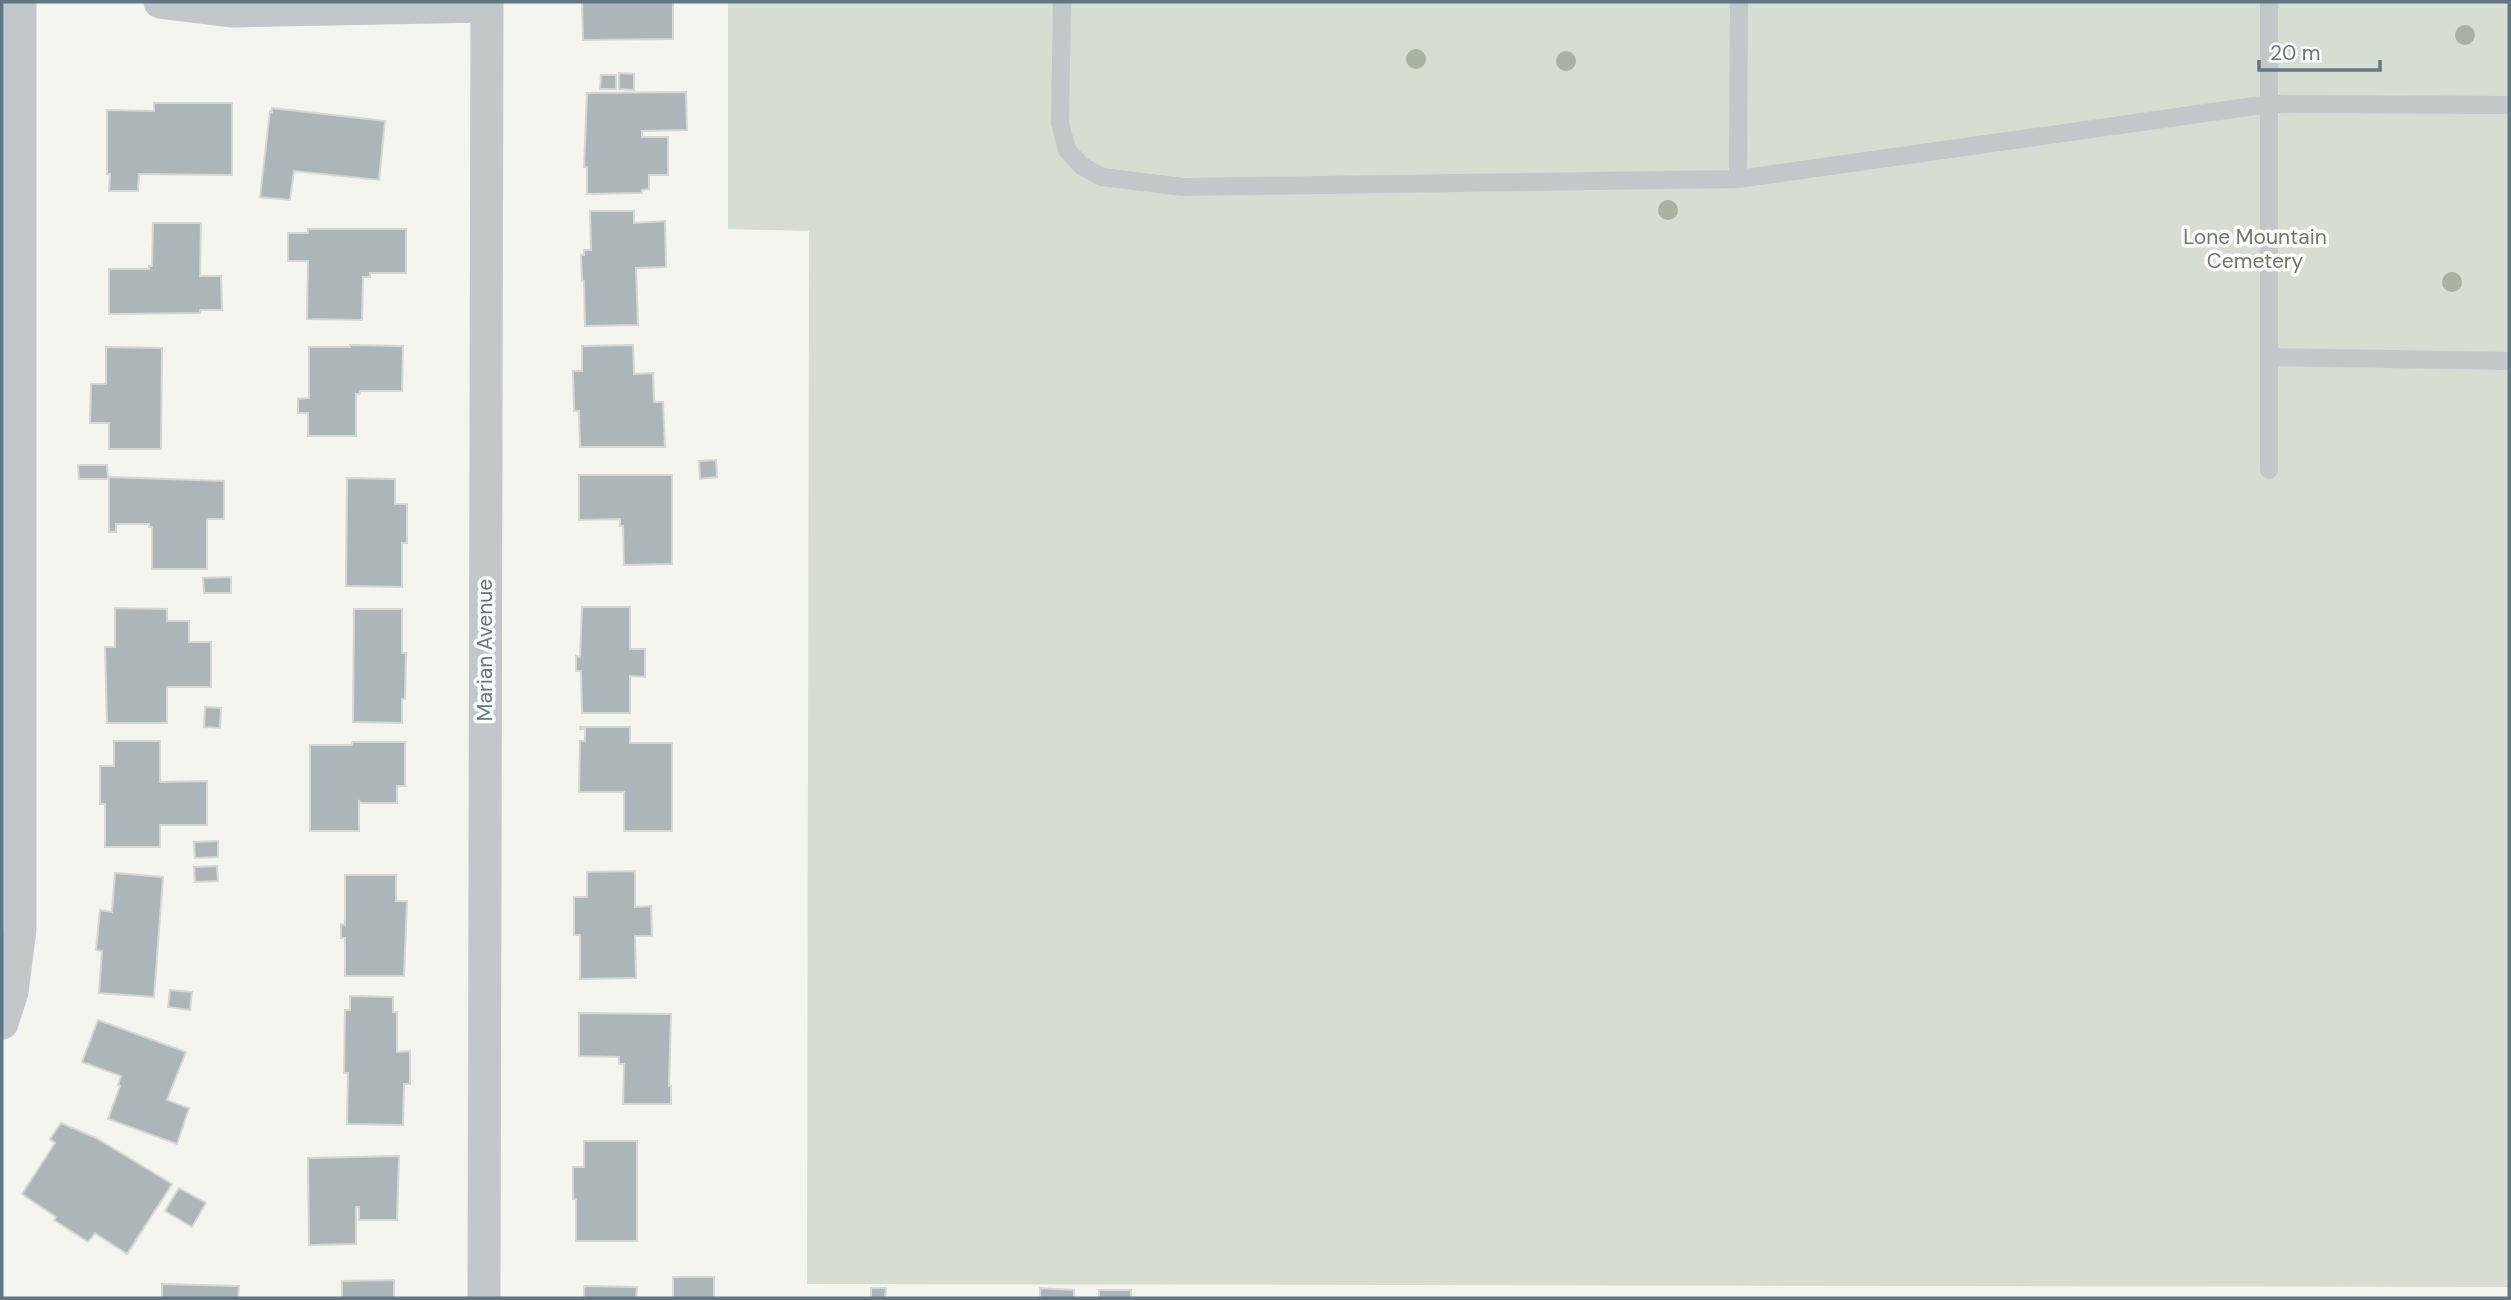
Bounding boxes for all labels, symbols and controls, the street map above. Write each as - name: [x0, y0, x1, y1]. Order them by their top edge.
- scale bar: [2259, 28, 2380, 72]
- text: 20 m: [2270, 39, 2321, 67]
- park label: Lone Mountain Cemetery: [2183, 223, 2327, 275]
- street label: Marian Avenue: [471, 579, 499, 721]

